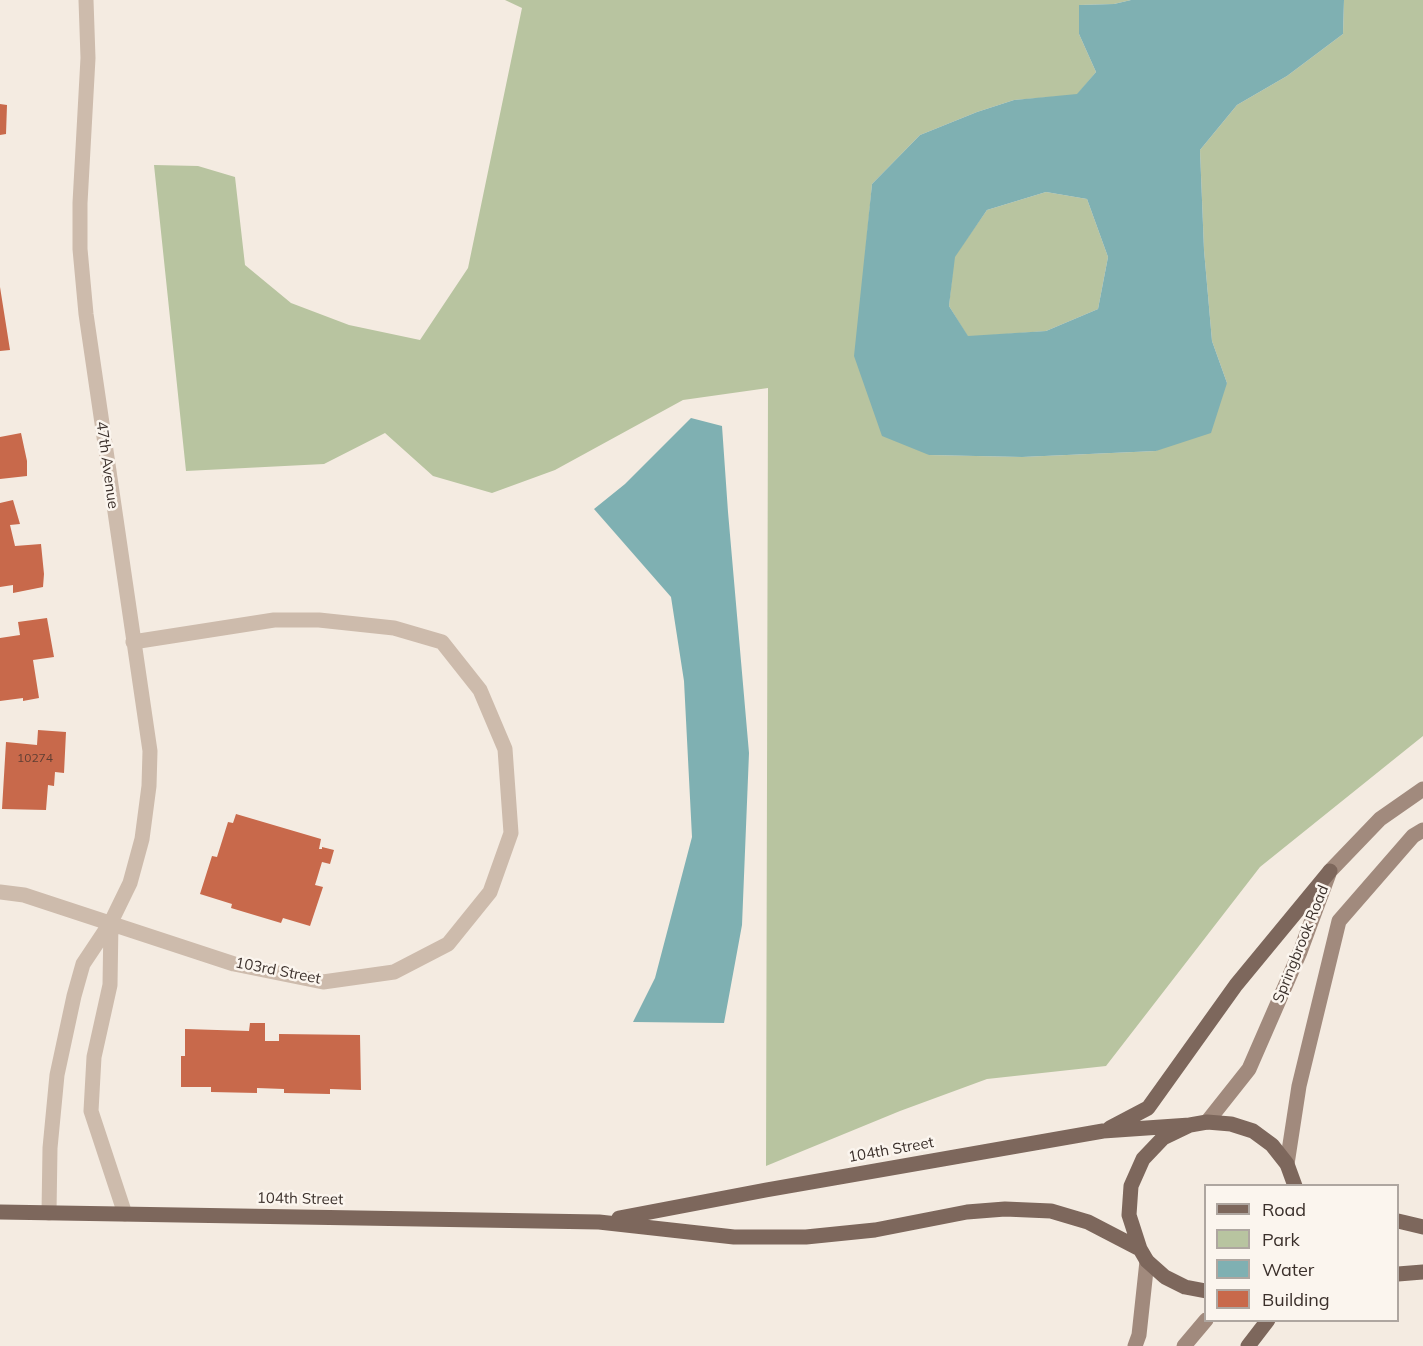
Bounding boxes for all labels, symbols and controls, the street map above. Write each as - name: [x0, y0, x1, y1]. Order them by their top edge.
- street label: 47th Avenue: [92, 420, 122, 510]
- house number: 10274: [17, 751, 53, 765]
- street label: Springbrook Road: [1269, 883, 1333, 1005]
- street label: 103rd Street: [234, 954, 322, 988]
- street label: 104th Street: [847, 1134, 935, 1166]
- legend: [1204, 1184, 1399, 1322]
- street label: 104th Street: [257, 1189, 343, 1209]
- text: Road: [1262, 1198, 1306, 1221]
- text: Park: [1262, 1228, 1300, 1251]
- text: Water: [1262, 1258, 1314, 1281]
- text: Building: [1262, 1288, 1330, 1311]

